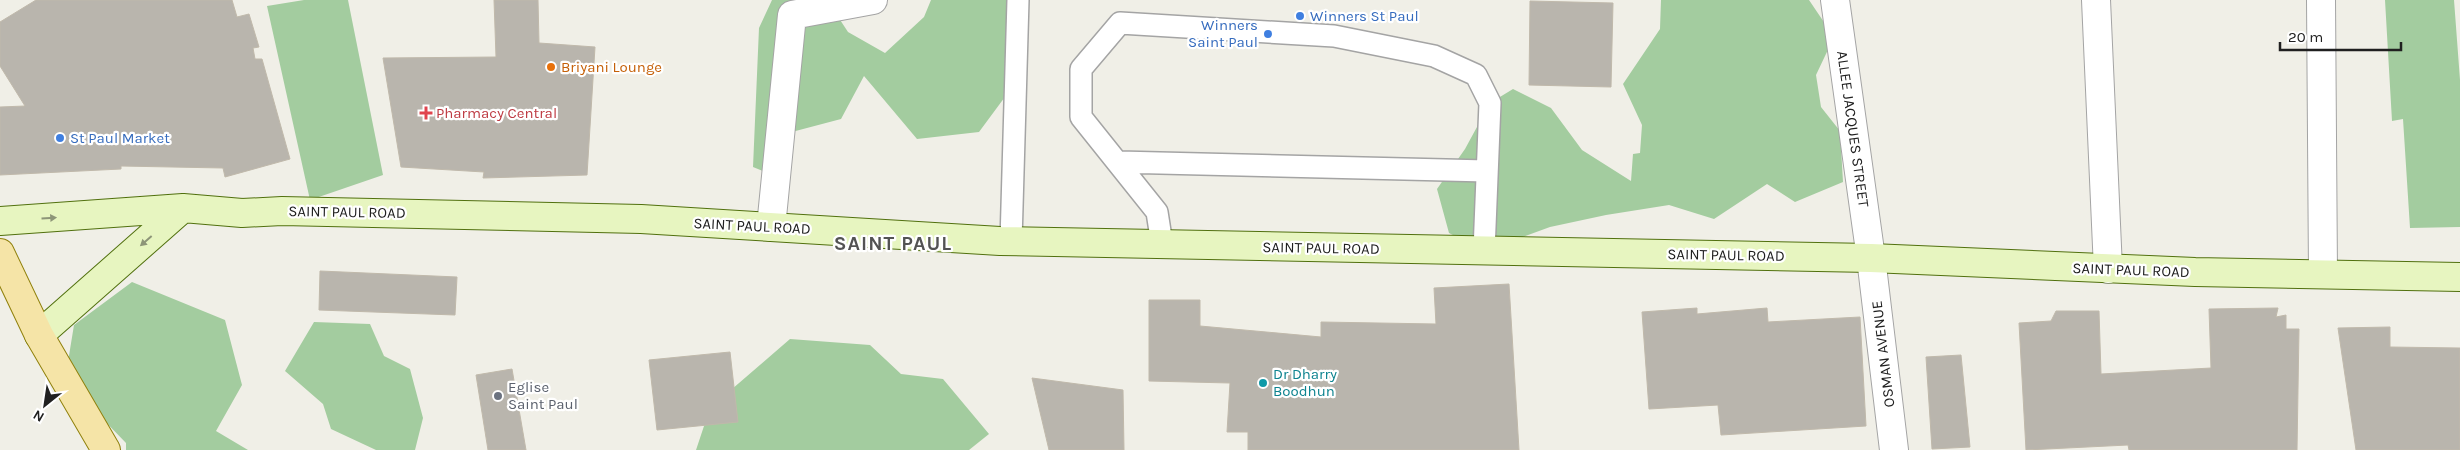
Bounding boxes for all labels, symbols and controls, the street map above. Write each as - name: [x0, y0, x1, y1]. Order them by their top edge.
- place label: Winners St Paul: [1310, 7, 1419, 25]
- marker: Winners St Paul: [1294, 10, 1306, 22]
- place label: Winners Saint Paul: [1188, 16, 1258, 51]
- scale bar: [2280, 20, 2401, 52]
- marker: Winners Saint Paul: [1262, 28, 1274, 40]
- text: 20 m: [2288, 28, 2323, 46]
- street label: ALLEE JACQUES STREET: [1833, 50, 1873, 209]
- place label: Briyani Lounge: [561, 58, 662, 76]
- marker: Briyani Lounge: [545, 61, 557, 73]
- place label: Pharmacy Central: [436, 104, 557, 122]
- marker: Pharmacy Central: [420, 107, 432, 119]
- place label: St Paul Market: [70, 129, 170, 147]
- marker: St Paul Market: [54, 132, 66, 144]
- street label: SAINT PAUL ROAD: [288, 202, 406, 222]
- one-way arrow: [41, 213, 57, 221]
- street label: SAINT PAUL ROAD: [693, 214, 811, 238]
- district label: SAINT PAUL: [834, 232, 952, 255]
- one-way arrow: [140, 235, 153, 246]
- street label: SAINT PAUL ROAD: [1262, 238, 1380, 258]
- street label: SAINT PAUL ROAD: [1667, 245, 1785, 265]
- street label: SAINT PAUL ROAD: [2072, 259, 2190, 281]
- street label: OSMAN AVENUE: [1868, 300, 1898, 408]
- place label: Dr Dharry Boodhun: [1273, 365, 1337, 400]
- marker: Dr Dharry Boodhun: [1257, 377, 1269, 389]
- place label: Eglise Saint Paul: [508, 378, 578, 413]
- north arrow: [20, 380, 70, 430]
- marker: Eglise Saint Paul: [492, 390, 504, 402]
- text: N: [30, 406, 47, 426]

